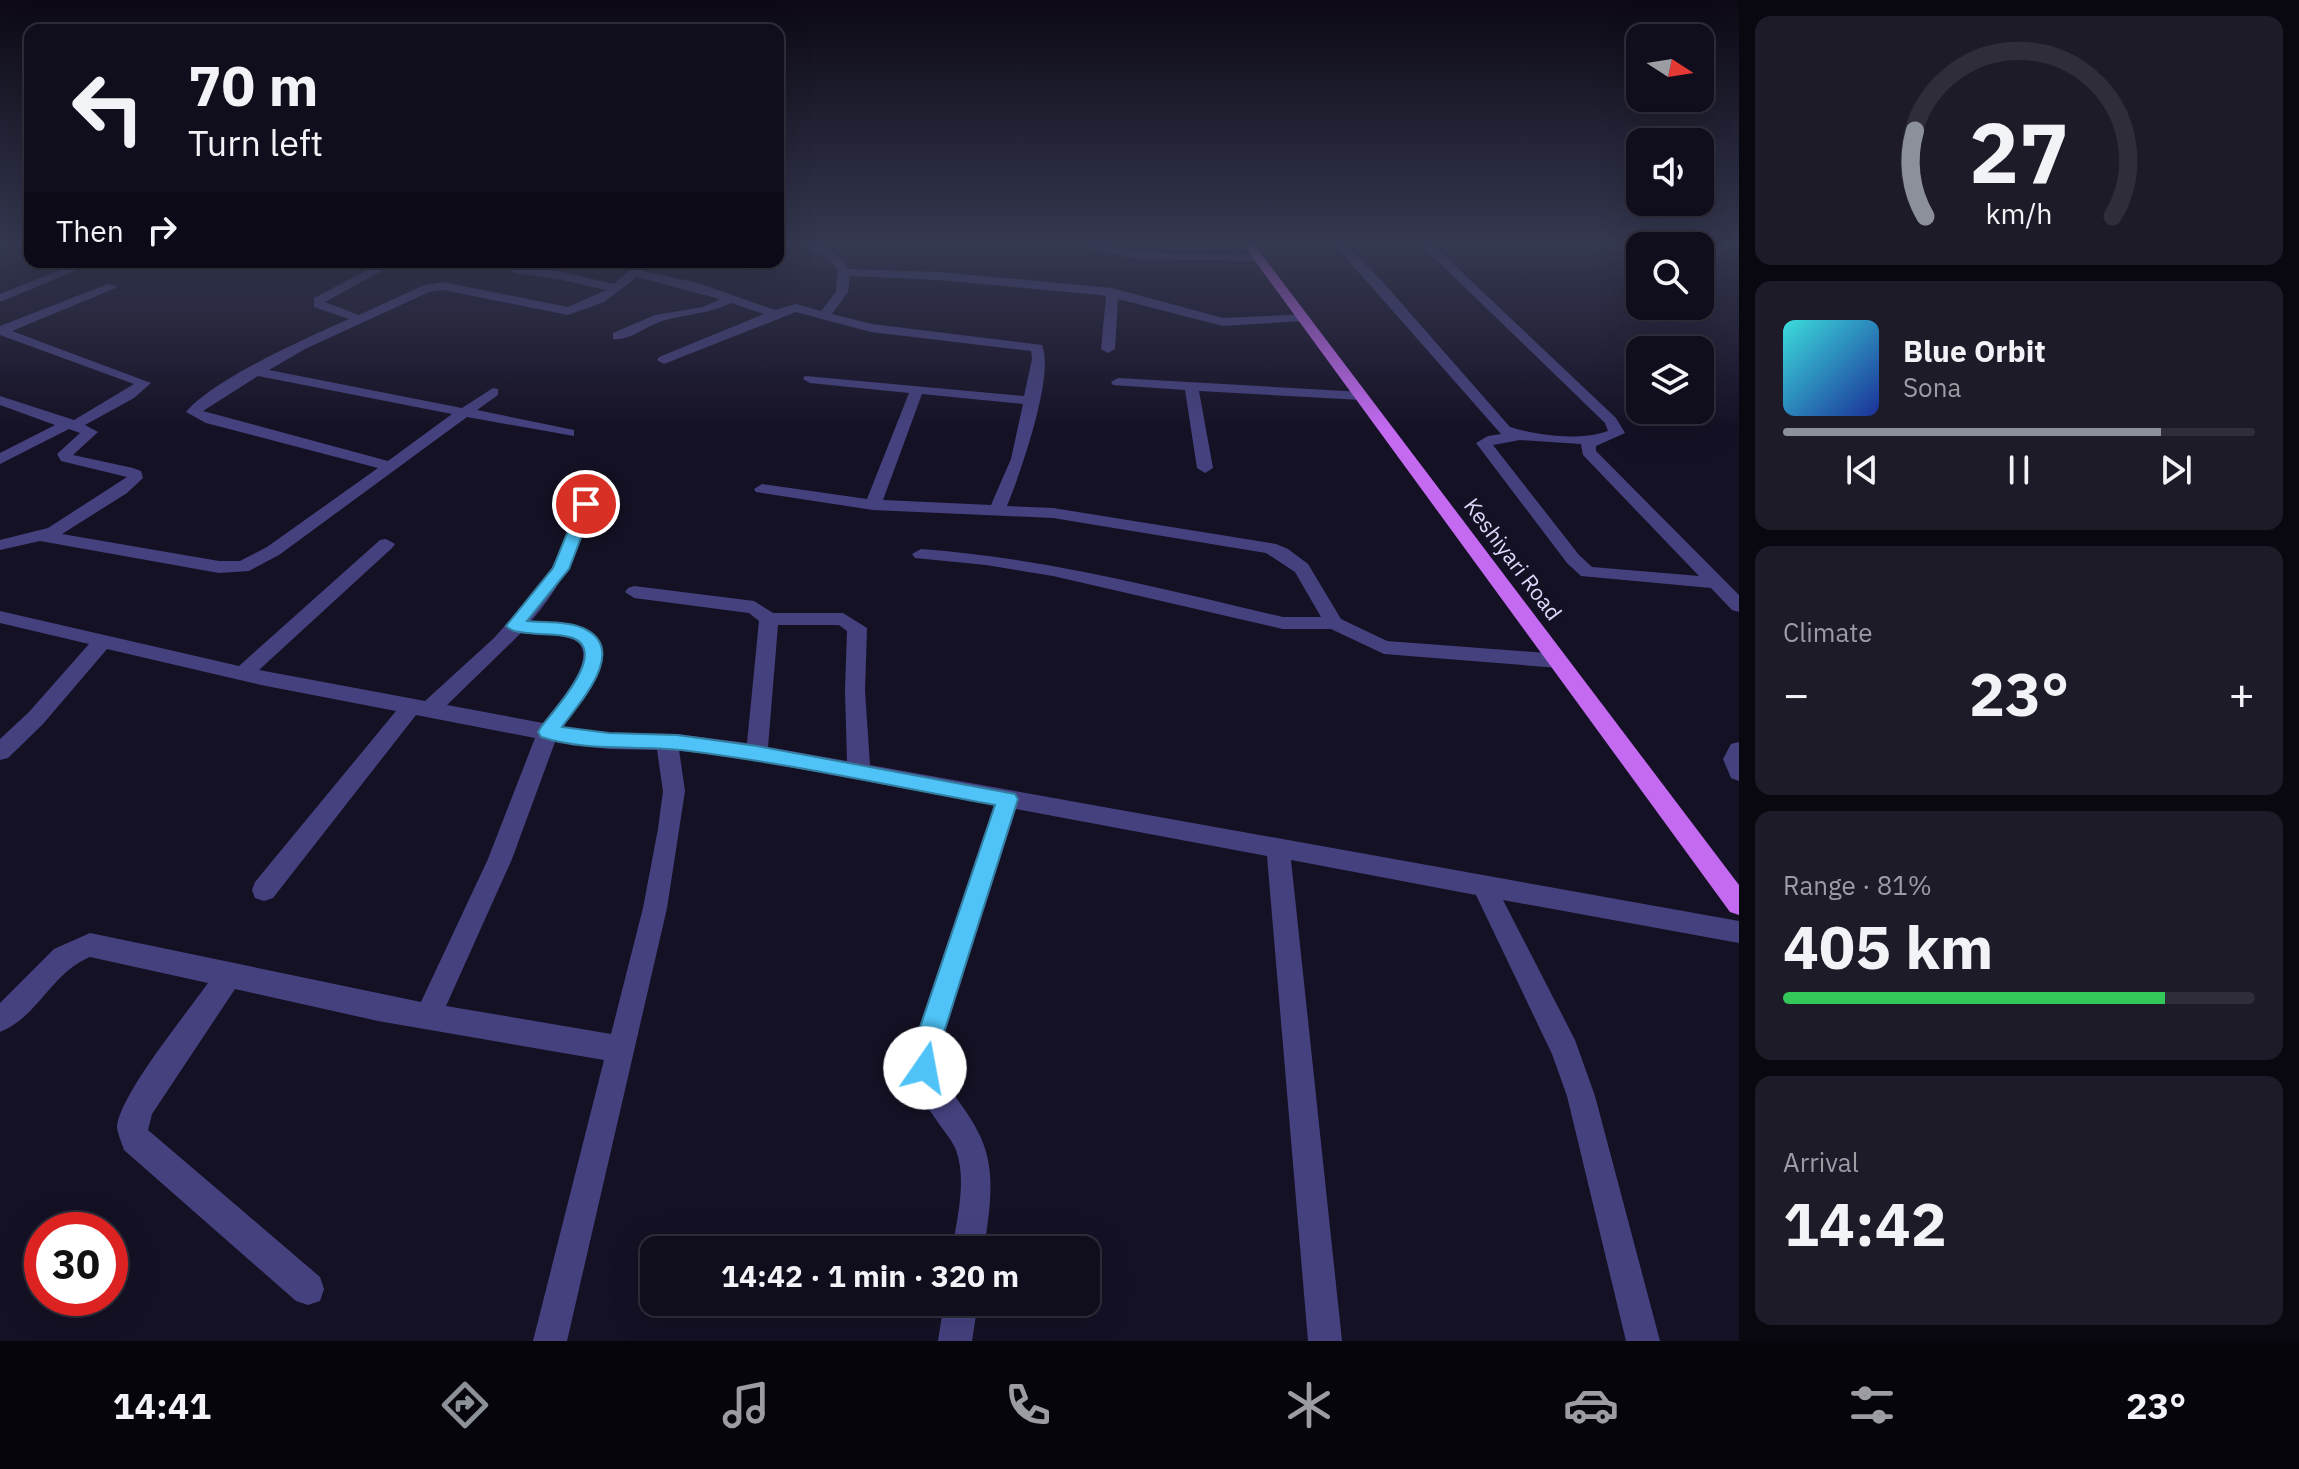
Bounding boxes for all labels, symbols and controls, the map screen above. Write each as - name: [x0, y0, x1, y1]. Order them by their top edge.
- north arrow: [1626, 24, 1714, 112]
- map controls: [1626, 24, 1714, 424]
- text: 70 m: [188, 49, 318, 121]
- icon: left: [56, 56, 160, 160]
- text: 27: [1969, 97, 2069, 205]
- text: Turn left: [188, 119, 323, 166]
- button: sound: [1626, 128, 1714, 216]
- text: km/h: [1985, 195, 2053, 232]
- icon: right: [140, 208, 184, 252]
- text: Then: [56, 211, 124, 250]
- button: search: [1626, 232, 1714, 320]
- text: Blue Orbit: [1903, 331, 2046, 370]
- button: layers: [1626, 336, 1714, 424]
- text: Sona: [1903, 370, 1961, 404]
- icon: previous: [1840, 448, 1884, 492]
- icon: pause: [1997, 448, 2041, 492]
- icon: next: [2154, 448, 2198, 492]
- pin: [552, 470, 620, 538]
- icon: arrive: [564, 482, 608, 526]
- street label: Keshiyari Road: [1458, 492, 1569, 626]
- text: Climate: [1783, 615, 1873, 649]
- text: 23°: [1969, 654, 2069, 733]
- text: −: [1783, 665, 1809, 722]
- text: +: [2229, 665, 2255, 722]
- text: Range · 81%: [1783, 868, 1932, 902]
- text: 405 km: [1783, 907, 1993, 986]
- position arrow: [883, 1026, 967, 1110]
- text: Arrival: [1783, 1145, 1859, 1179]
- text: 14:42: [1783, 1184, 1947, 1263]
- speed limit sign: 30: [24, 1212, 128, 1316]
- text: 14:42 · 1 min · 320 m: [721, 1256, 1019, 1295]
- icon: directions: [437, 1377, 493, 1433]
- icon: music: [718, 1377, 774, 1433]
- icon: phone: [1000, 1377, 1056, 1433]
- icon: climate: [1281, 1377, 1337, 1433]
- icon: car: [1563, 1377, 1619, 1433]
- icon: filters: [1844, 1377, 1900, 1433]
- text: 14:41: [113, 1382, 211, 1429]
- text: 23°: [2126, 1382, 2186, 1429]

